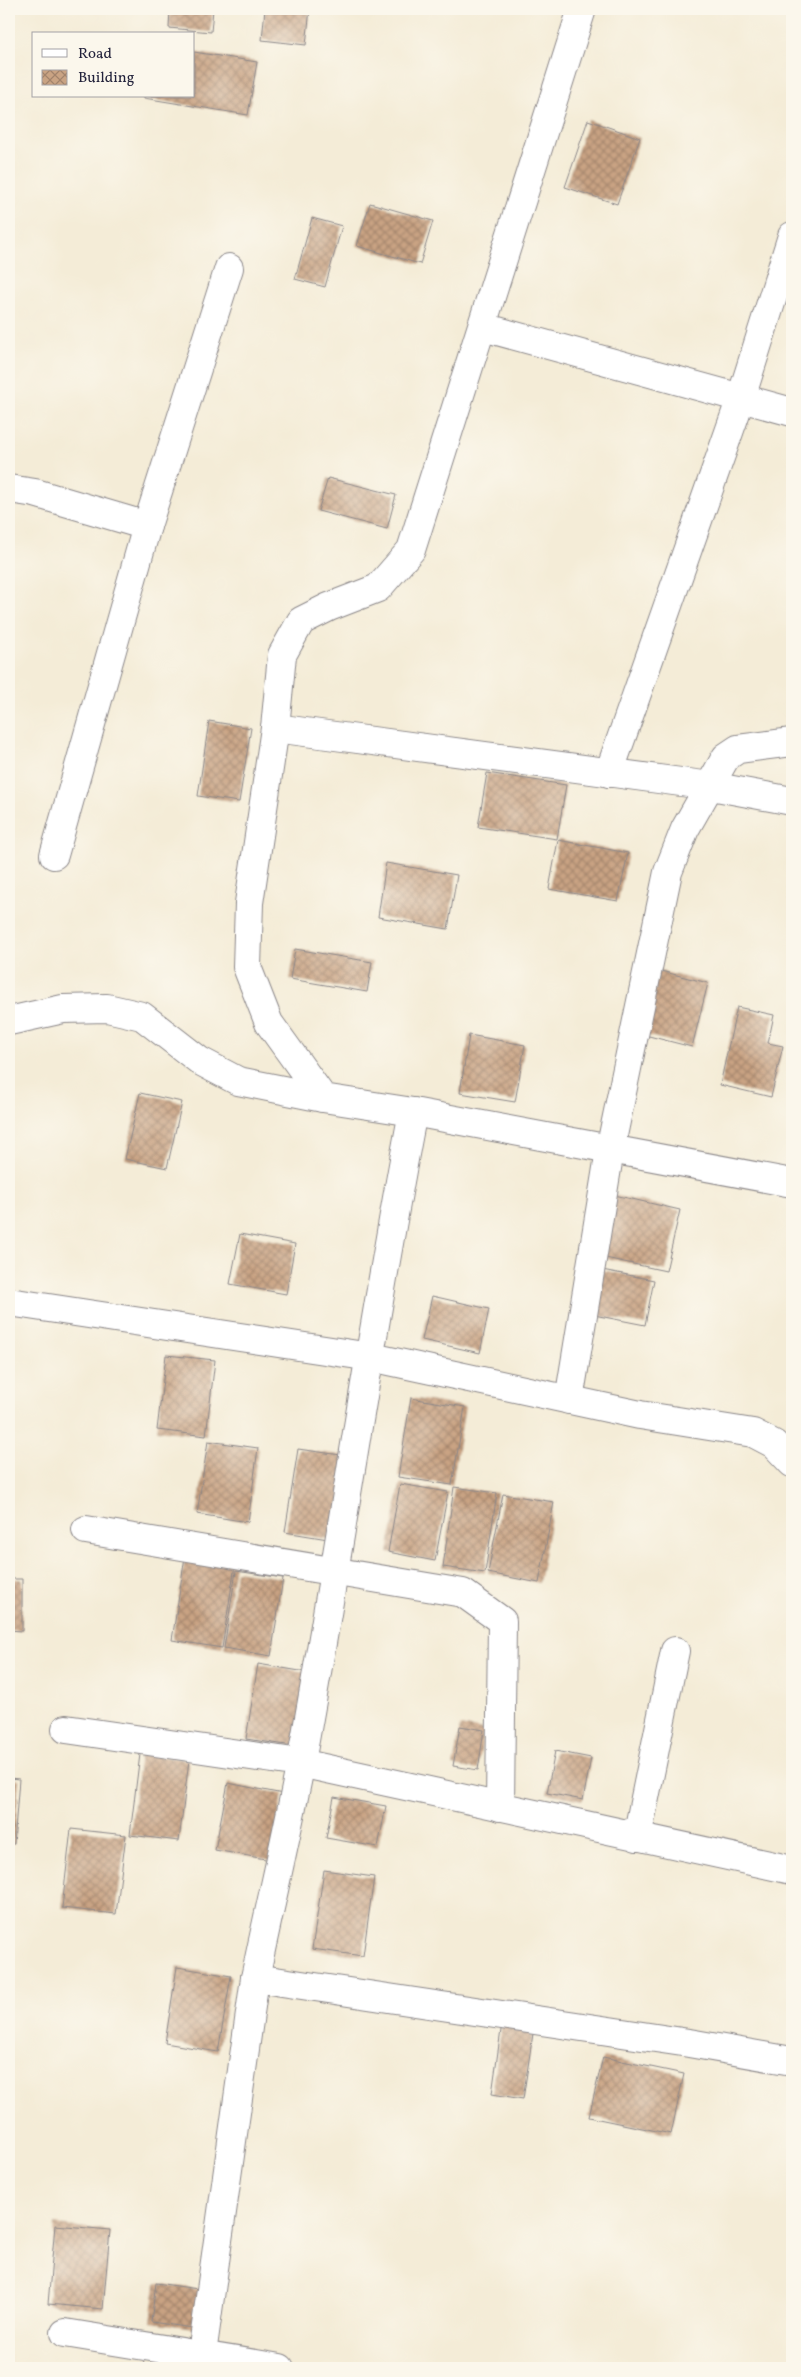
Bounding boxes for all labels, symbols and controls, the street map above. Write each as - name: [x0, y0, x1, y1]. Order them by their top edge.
- legend: [32, 32, 195, 98]
- text: Road: [78, 44, 112, 65]
- text: Building: [78, 68, 135, 89]

